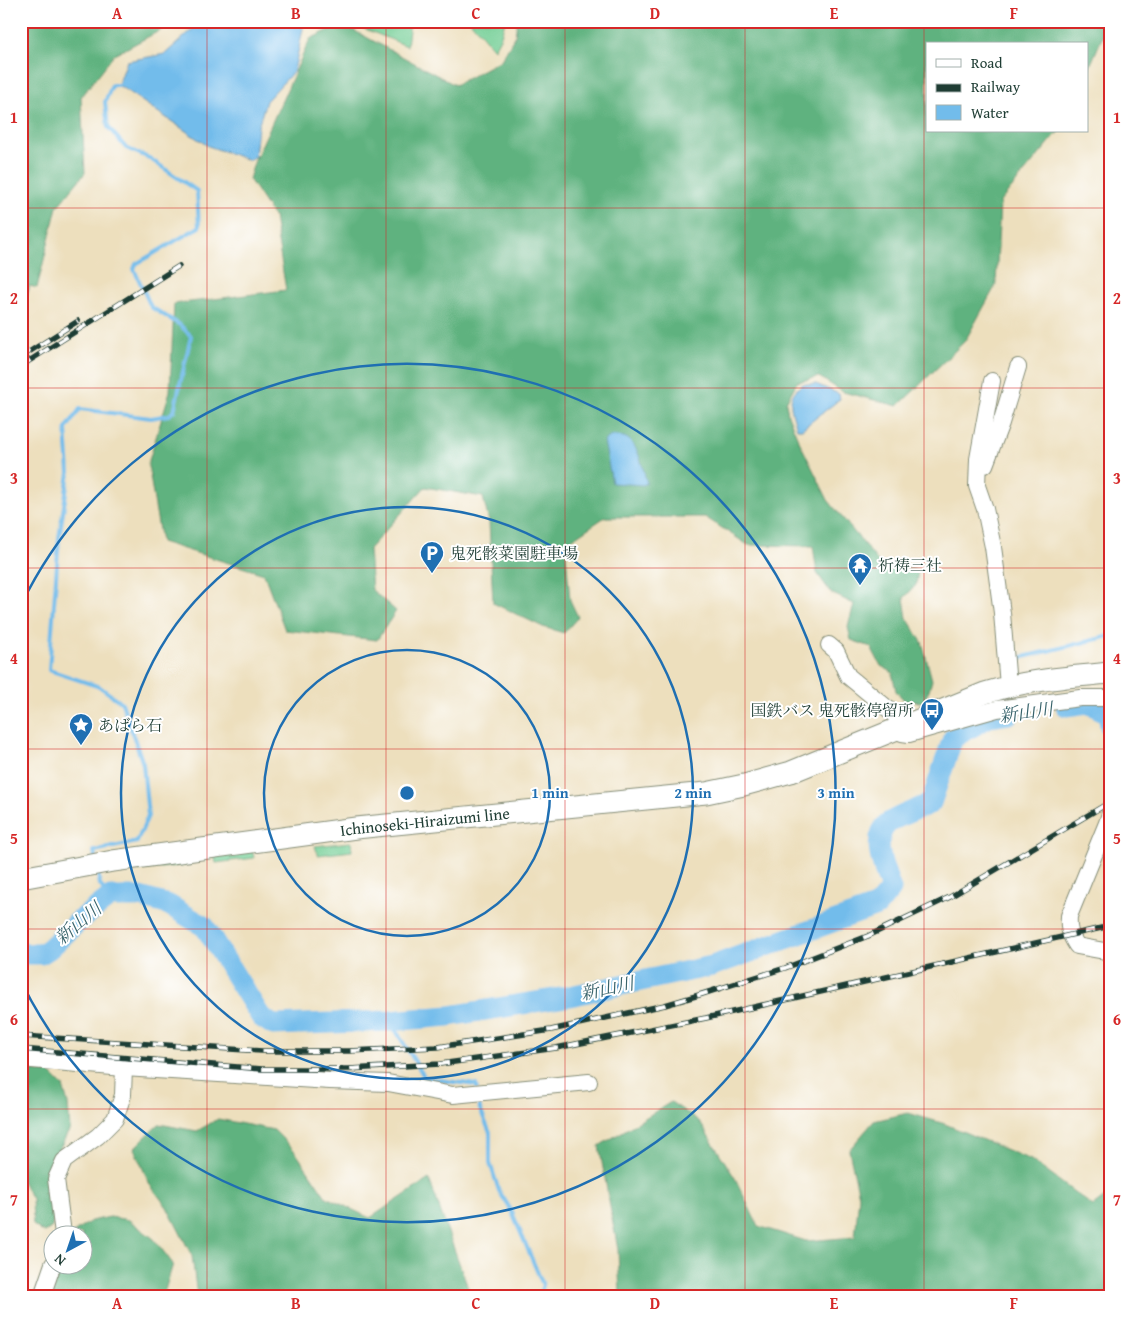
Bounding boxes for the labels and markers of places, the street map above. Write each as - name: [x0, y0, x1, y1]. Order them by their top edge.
- parking icon: 鬼死骸菜園駐車場: [419, 540, 445, 574]
- place label: 鬼死骸菜園駐車場: [450, 541, 578, 565]
- temple icon: 祈祷三社: [847, 552, 873, 586]
- place label: 祈祷三社: [878, 553, 942, 577]
- bus stop icon: 国鉄バス 鬼死骸停留所: [919, 697, 945, 731]
- place label: 国鉄バス 鬼死骸停留所: [750, 698, 914, 722]
- place icon: あばら石: [68, 712, 94, 746]
- place label: あばら石: [98, 713, 162, 737]
- centre of rings: [398, 784, 416, 802]

